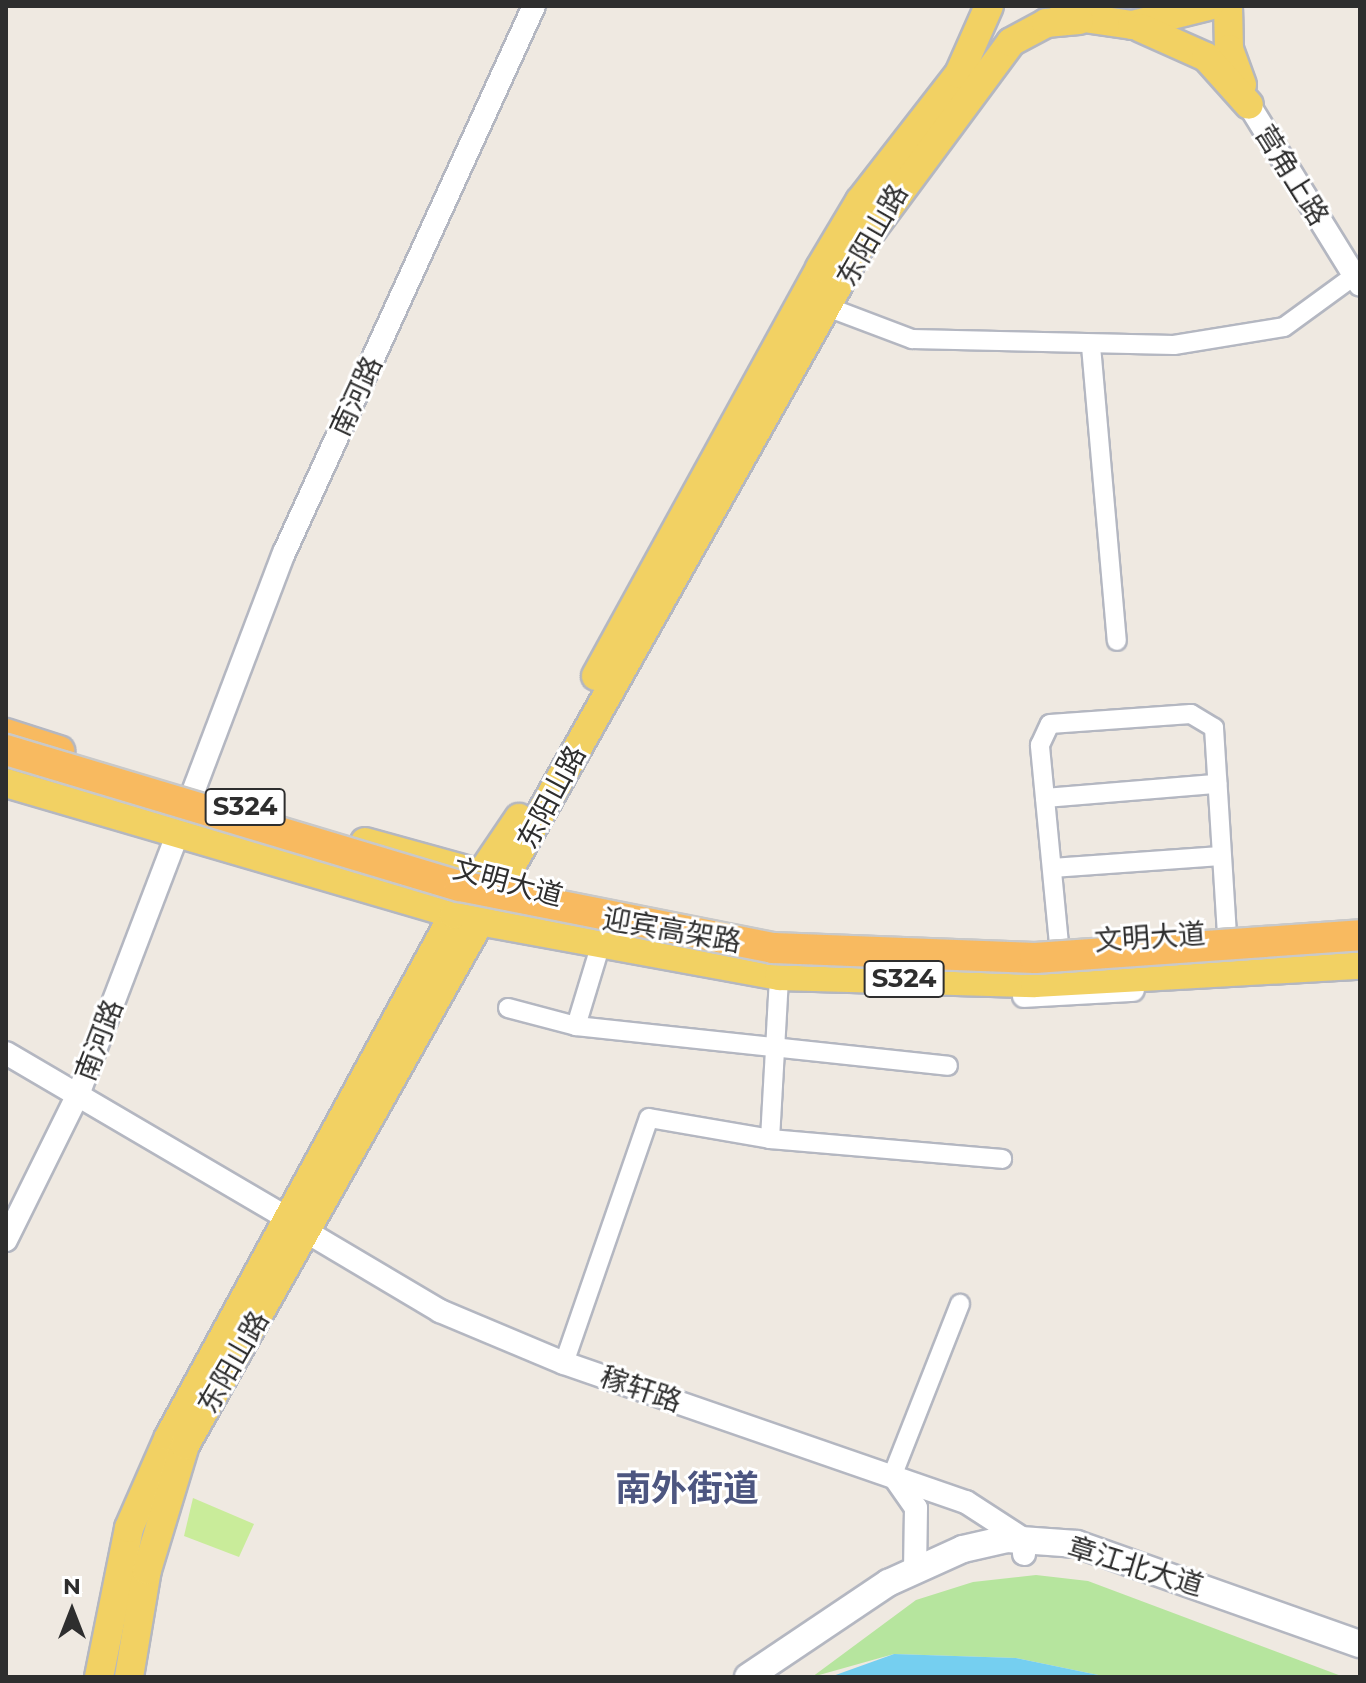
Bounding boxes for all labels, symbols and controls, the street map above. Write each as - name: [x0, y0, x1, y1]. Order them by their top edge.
- street label: 营角上路: [1248, 119, 1336, 231]
- street label: 东阳山路: [829, 178, 915, 292]
- street label: 南河路: [323, 351, 389, 441]
- street label: 东阳山路: [510, 740, 592, 854]
- road number: S324: [203, 785, 287, 829]
- street label: 文明大道: [450, 851, 566, 913]
- street label: 迎宾高架路: [600, 901, 744, 959]
- street label: 文明大道: [1093, 916, 1207, 958]
- road number: S324: [862, 957, 946, 1001]
- street label: 南河路: [68, 995, 130, 1085]
- street label: 东阳山路: [190, 1305, 276, 1419]
- street label: 稼轩路: [596, 1359, 686, 1419]
- district label: 南外街道: [615, 1467, 759, 1511]
- street label: 章江北大道: [1064, 1529, 1208, 1603]
- north arrow: [32, 1571, 112, 1651]
- text: N: [63, 1573, 81, 1600]

